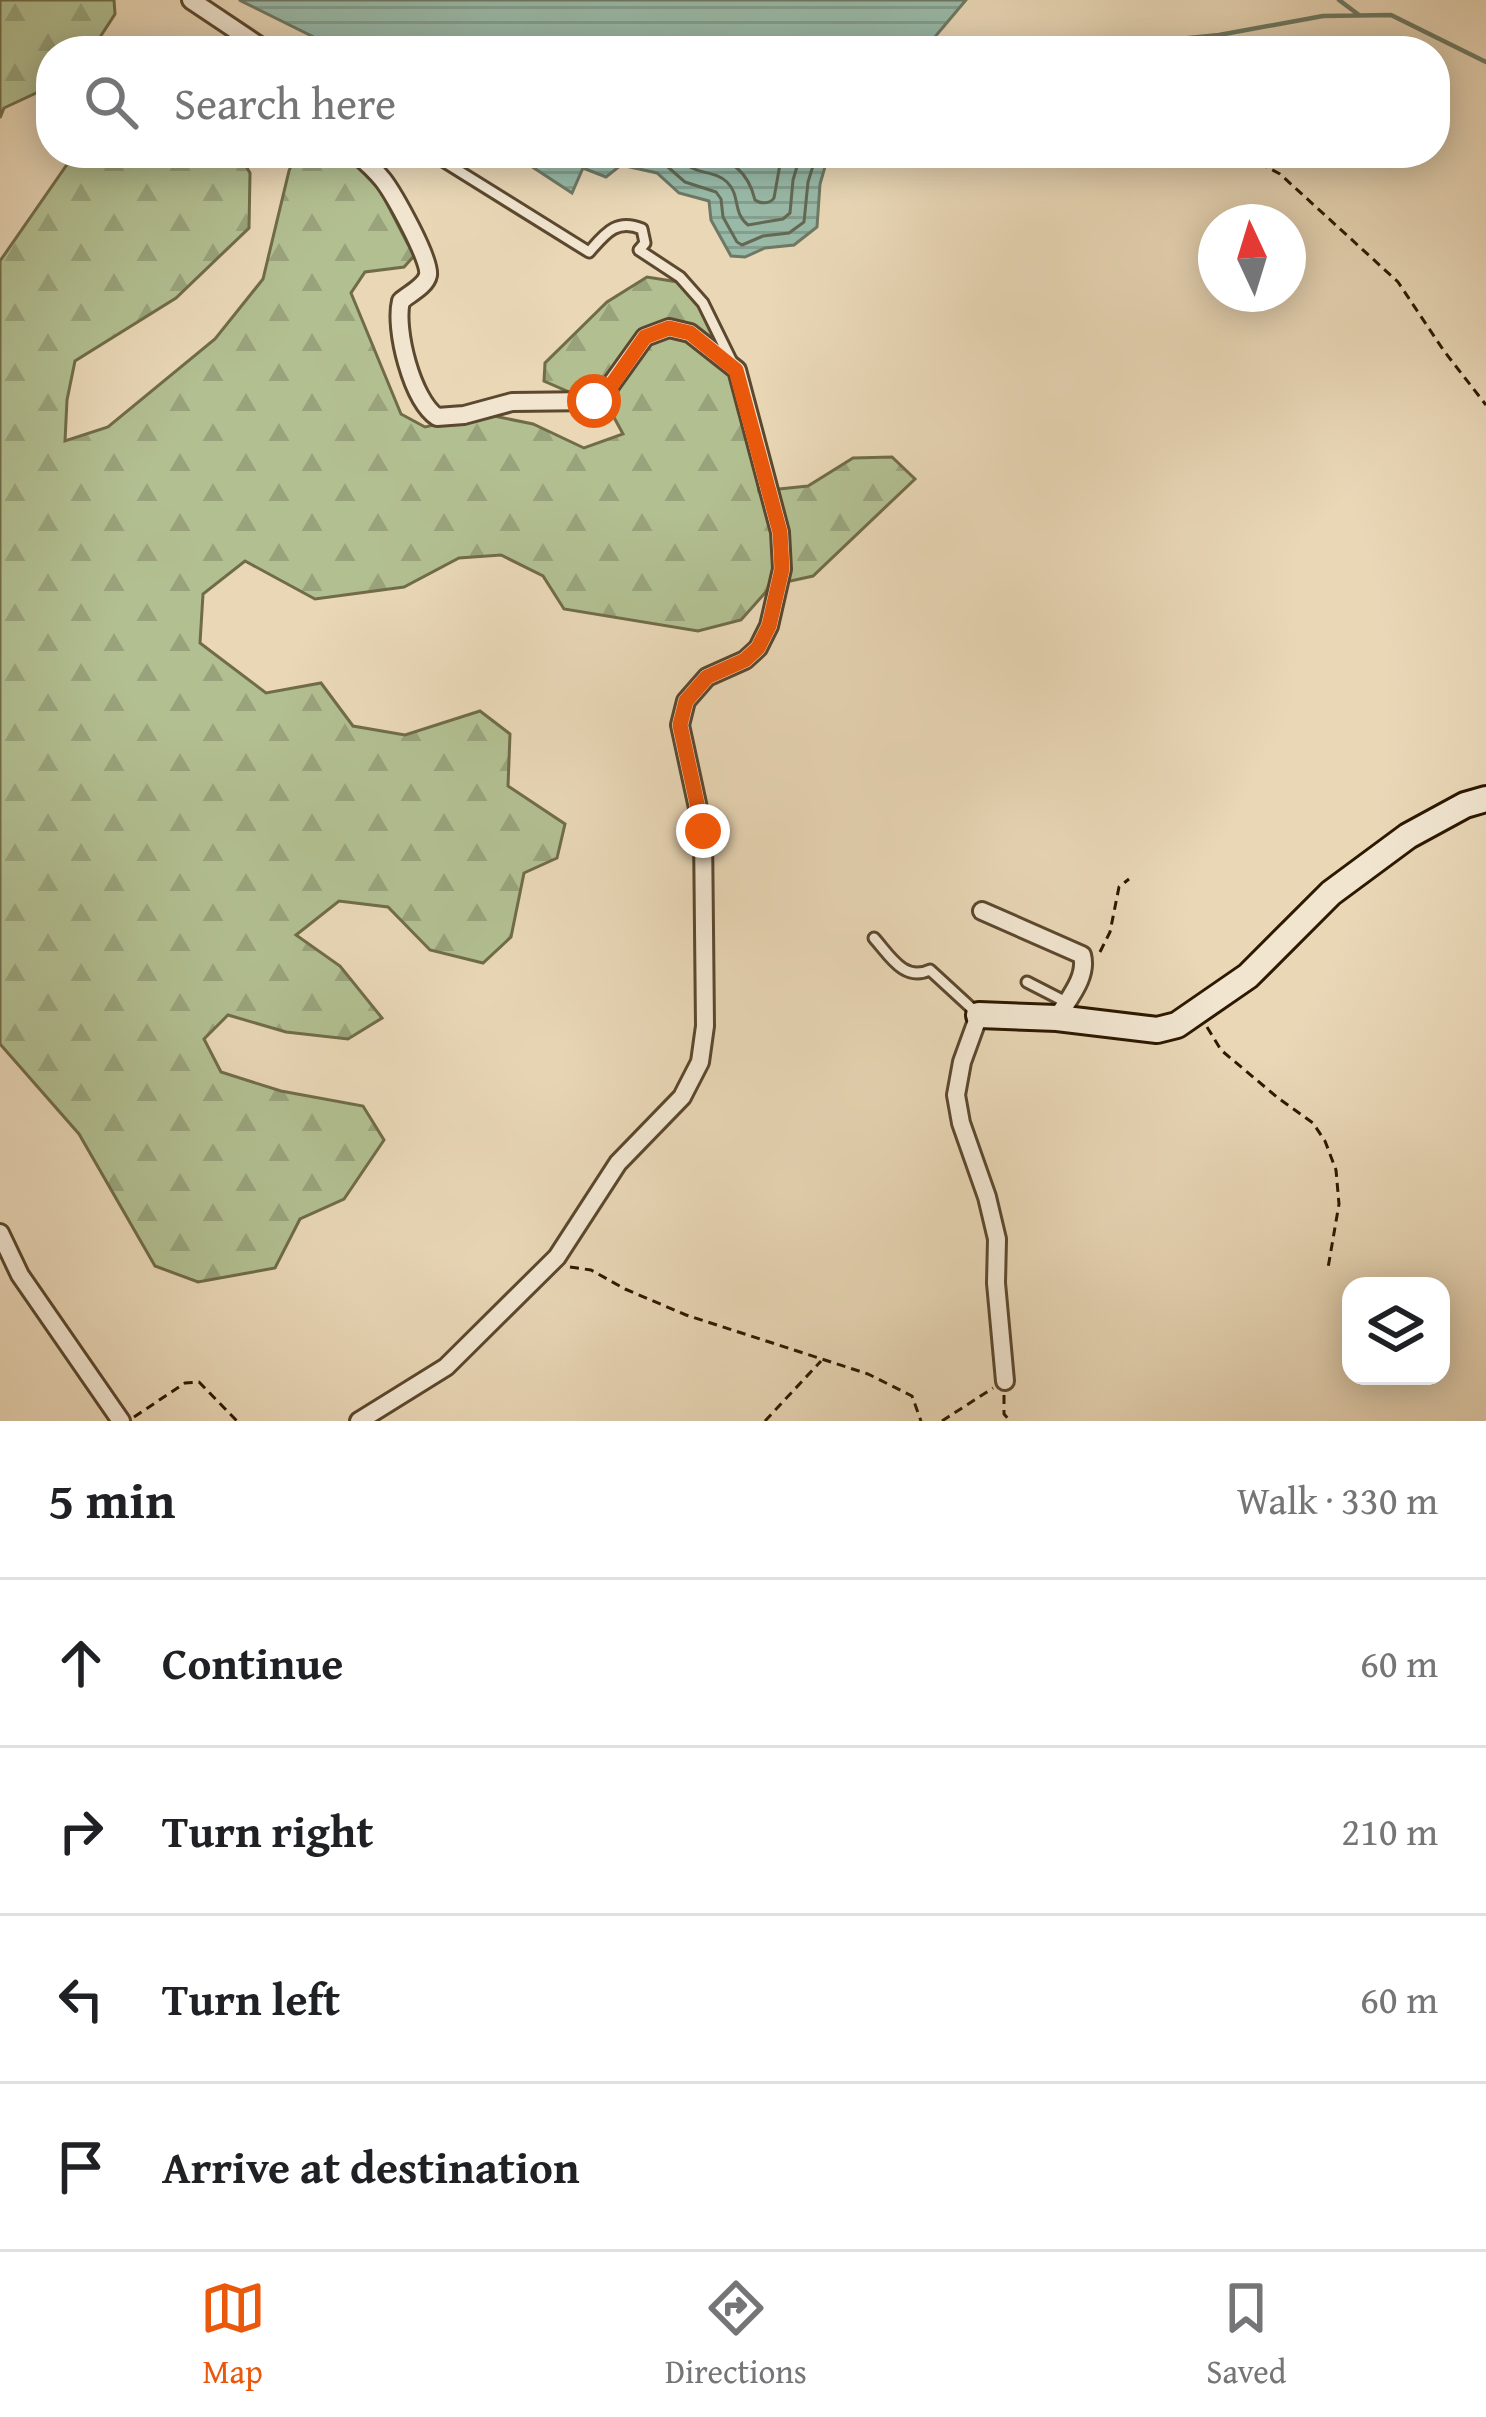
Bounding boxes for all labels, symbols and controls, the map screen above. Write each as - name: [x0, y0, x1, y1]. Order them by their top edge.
- search box: [36, 36, 1450, 168]
- icon: search: [78, 69, 144, 135]
- text: Search here: [174, 70, 396, 135]
- north arrow: [1198, 204, 1306, 312]
- route start: [567, 374, 621, 428]
- route end: [676, 804, 730, 858]
- map controls: [1342, 1277, 1450, 1385]
- button: layers: [1342, 1277, 1450, 1385]
- text: 5 min: [48, 1462, 175, 1537]
- text: Walk · 330 m: [1237, 1471, 1438, 1528]
- icon: ahead: [48, 1630, 114, 1696]
- text: Continue: [162, 1630, 343, 1695]
- text: 60 m: [1360, 1634, 1438, 1691]
- icon: right: [48, 1798, 114, 1864]
- text: Turn right: [162, 1798, 374, 1863]
- text: 210 m: [1341, 1802, 1438, 1859]
- icon: left: [48, 1966, 114, 2032]
- text: Turn left: [162, 1966, 340, 2031]
- text: 60 m: [1360, 1970, 1438, 2027]
- icon: arrive: [48, 2134, 114, 2200]
- text: Arrive at destination: [162, 2134, 580, 2199]
- tab: Map: [200, 2275, 266, 2395]
- tab: Directions: [665, 2275, 807, 2395]
- tab: Saved: [1206, 2275, 1286, 2395]

